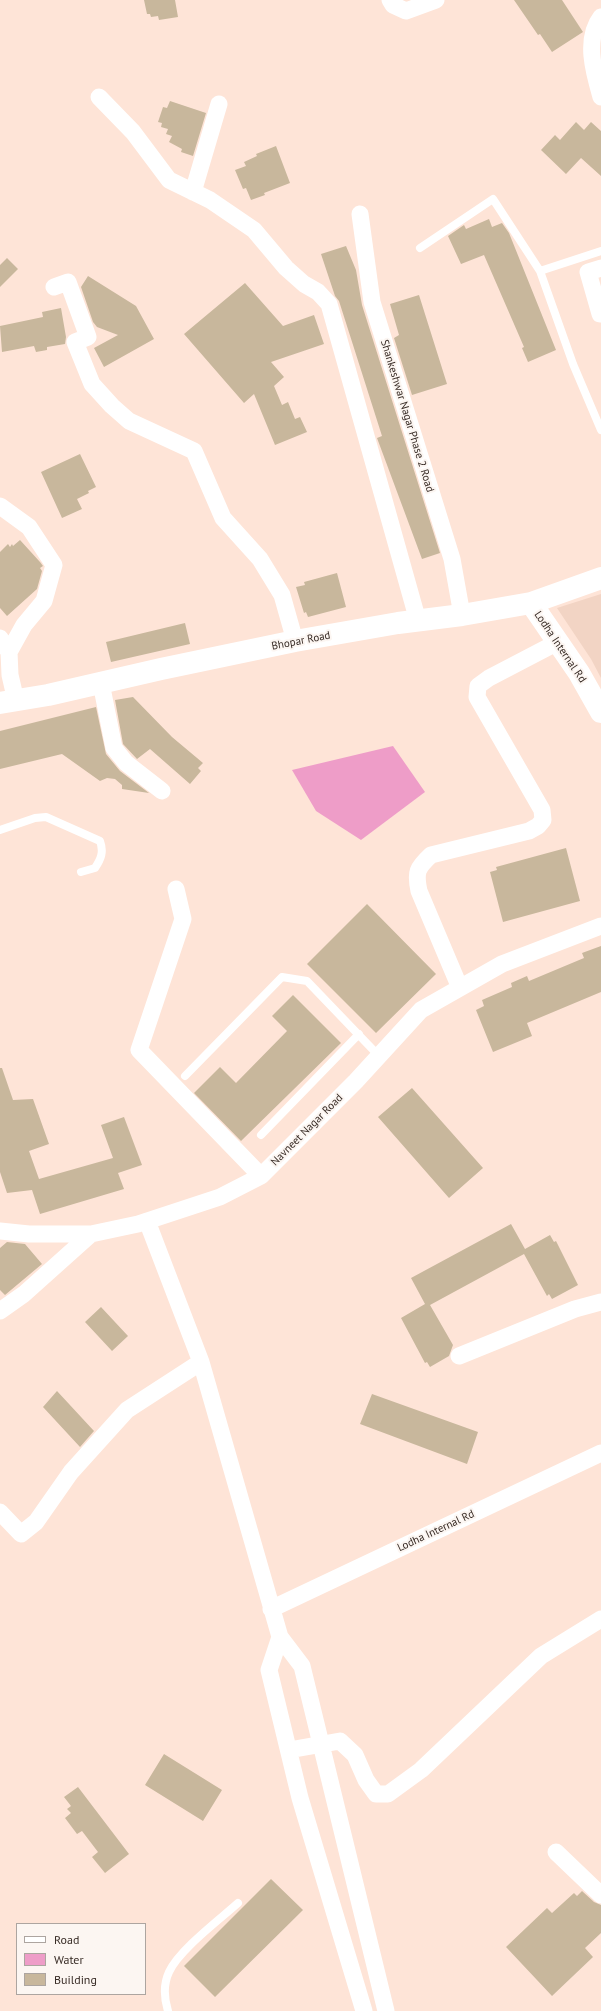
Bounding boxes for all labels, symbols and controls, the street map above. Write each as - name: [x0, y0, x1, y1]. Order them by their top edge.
- street label: Shankeshwar Nagar Phase 2 Road: [377, 338, 437, 494]
- street label: Lodha Internal Rd: [531, 609, 589, 685]
- street label: Bhopar Road: [270, 629, 332, 653]
- street label: Navneet Nagar Road: [268, 1091, 346, 1169]
- street label: Lodha Internal Rd: [395, 1507, 477, 1555]
- legend: [16, 1923, 146, 1995]
- text: Road: [54, 1932, 79, 1947]
- text: Water: [54, 1952, 84, 1967]
- text: Building: [54, 1972, 97, 1987]

